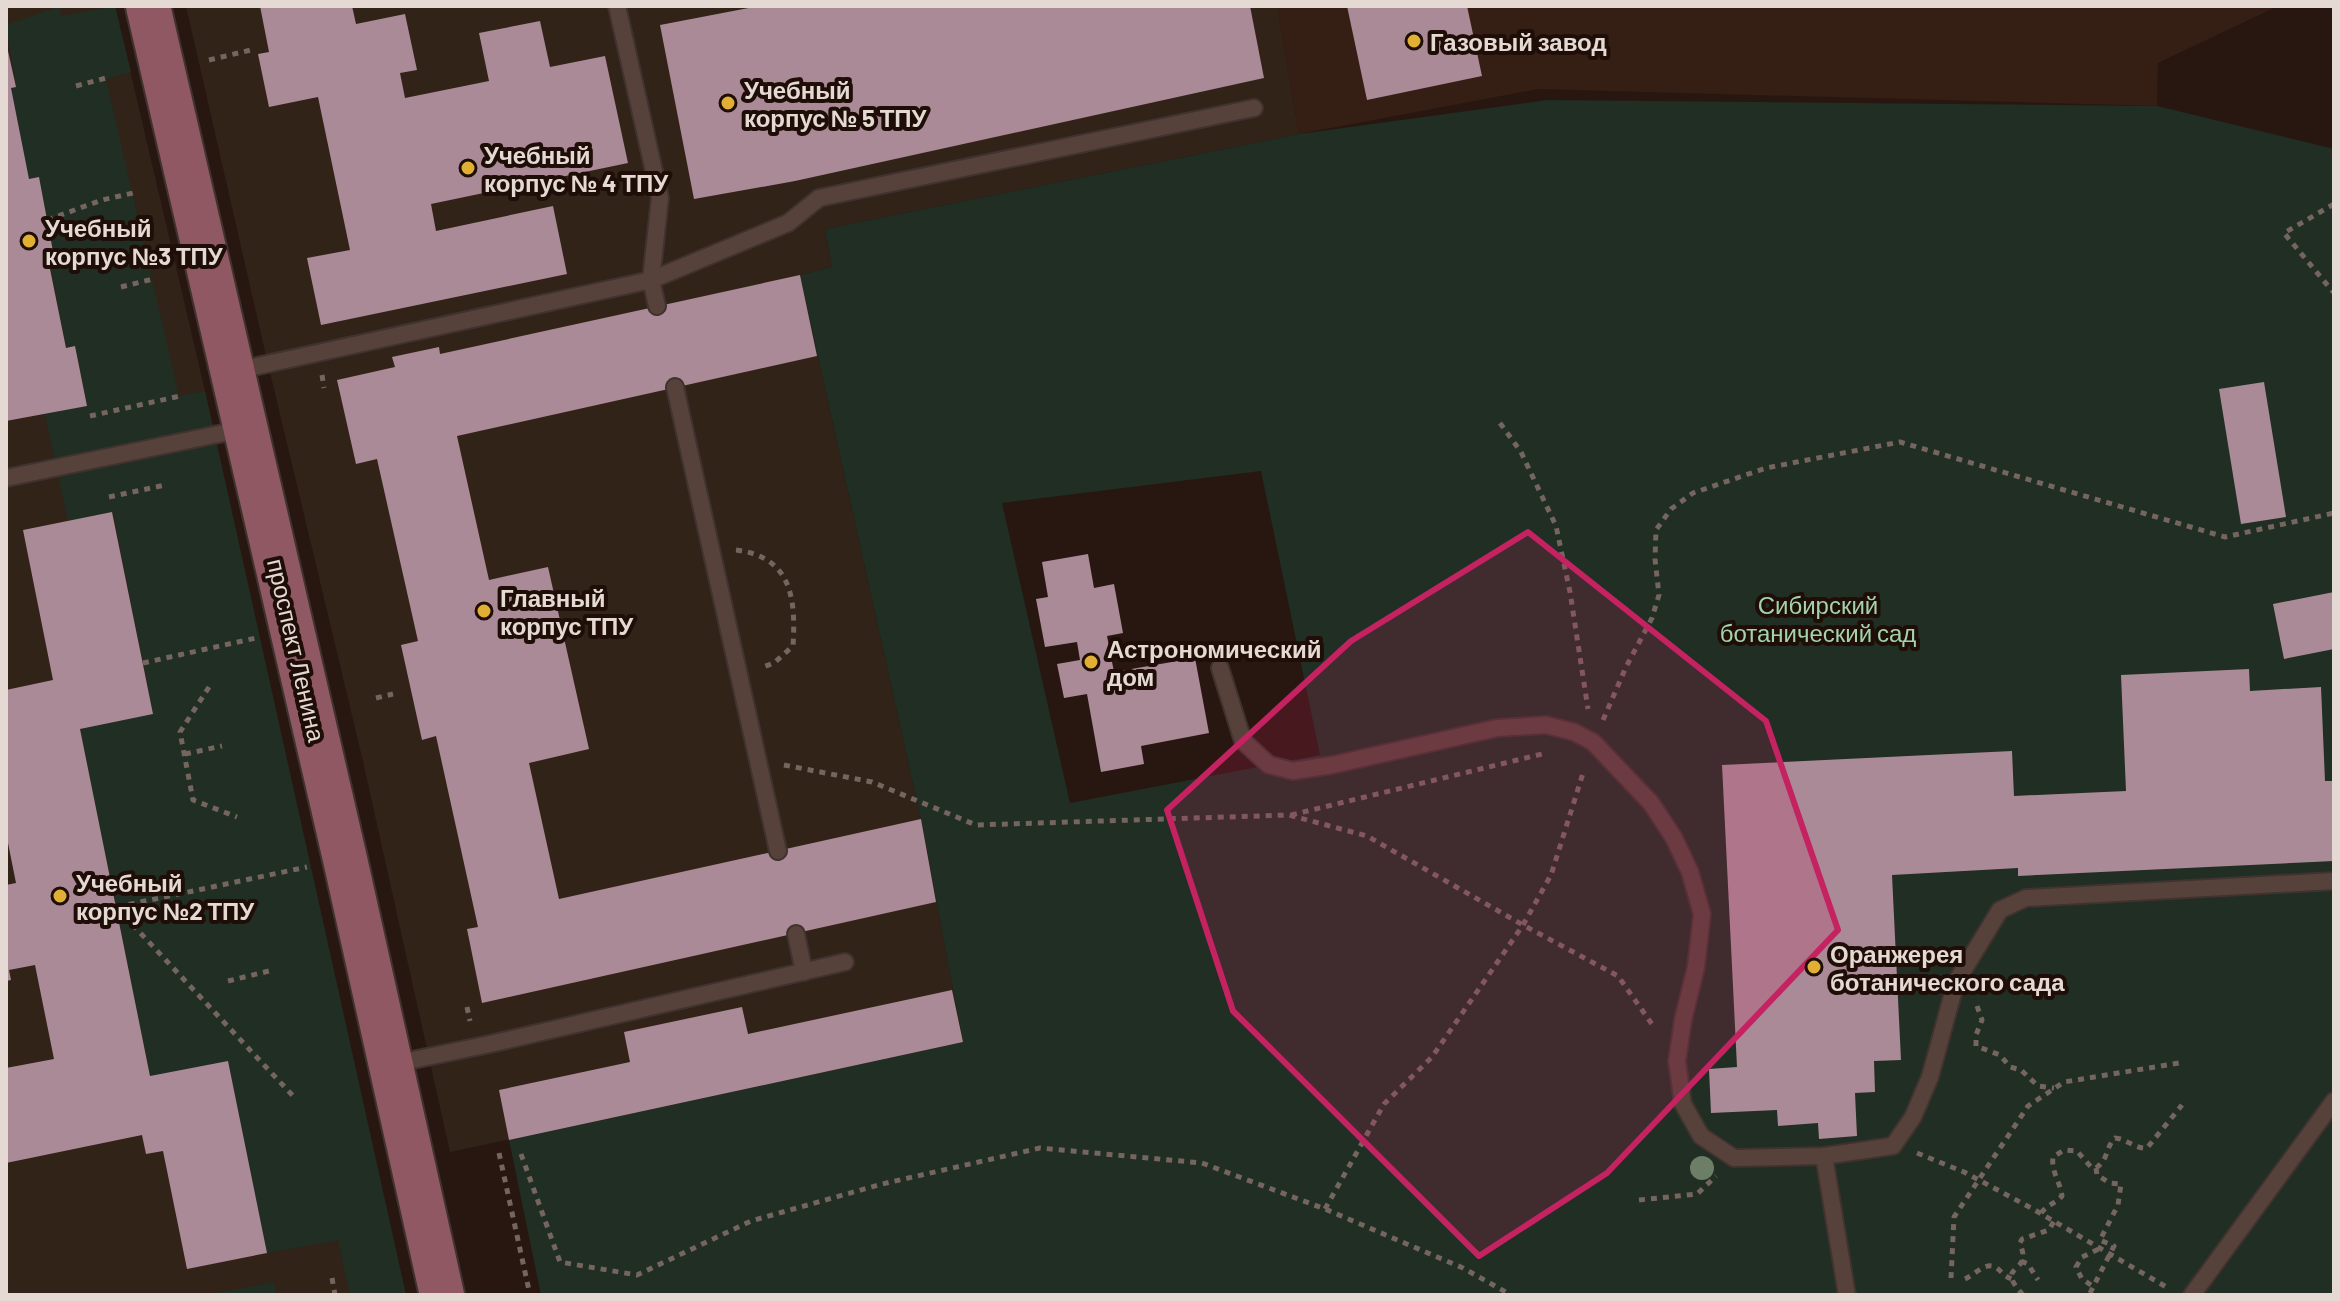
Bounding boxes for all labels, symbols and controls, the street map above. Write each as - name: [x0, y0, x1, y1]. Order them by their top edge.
- place label: Газовый завод: [1430, 27, 1607, 56]
- marker: Газовый завод: [1405, 32, 1423, 50]
- place label: Учебный корпус № 5 ТПУ: [744, 75, 928, 132]
- marker: Учебный корпус № 5 ТПУ: [719, 94, 737, 112]
- place label: Учебный корпус № 4 ТПУ: [484, 140, 669, 197]
- marker: Учебный корпус № 4 ТПУ: [459, 159, 477, 177]
- place label: Учебный корпус №3 ТПУ: [45, 213, 224, 270]
- marker: Учебный корпус №3 ТПУ: [20, 232, 38, 250]
- street label: проспект Ленина: [262, 556, 332, 745]
- place label: Главный корпус ТПУ: [500, 583, 634, 640]
- park label: Сибирский ботанический сад: [1720, 590, 1916, 647]
- marker: Главный корпус ТПУ: [475, 602, 493, 620]
- place label: Астрономический дом: [1107, 634, 1322, 691]
- marker: Астрономический дом: [1082, 653, 1100, 671]
- place label: Учебный корпус №2 ТПУ: [76, 868, 255, 925]
- marker: Учебный корпус №2 ТПУ: [51, 887, 69, 905]
- place label: Оранжерея ботанического сада: [1830, 939, 2065, 996]
- marker: Оранжерея ботанического сада: [1805, 958, 1823, 976]

